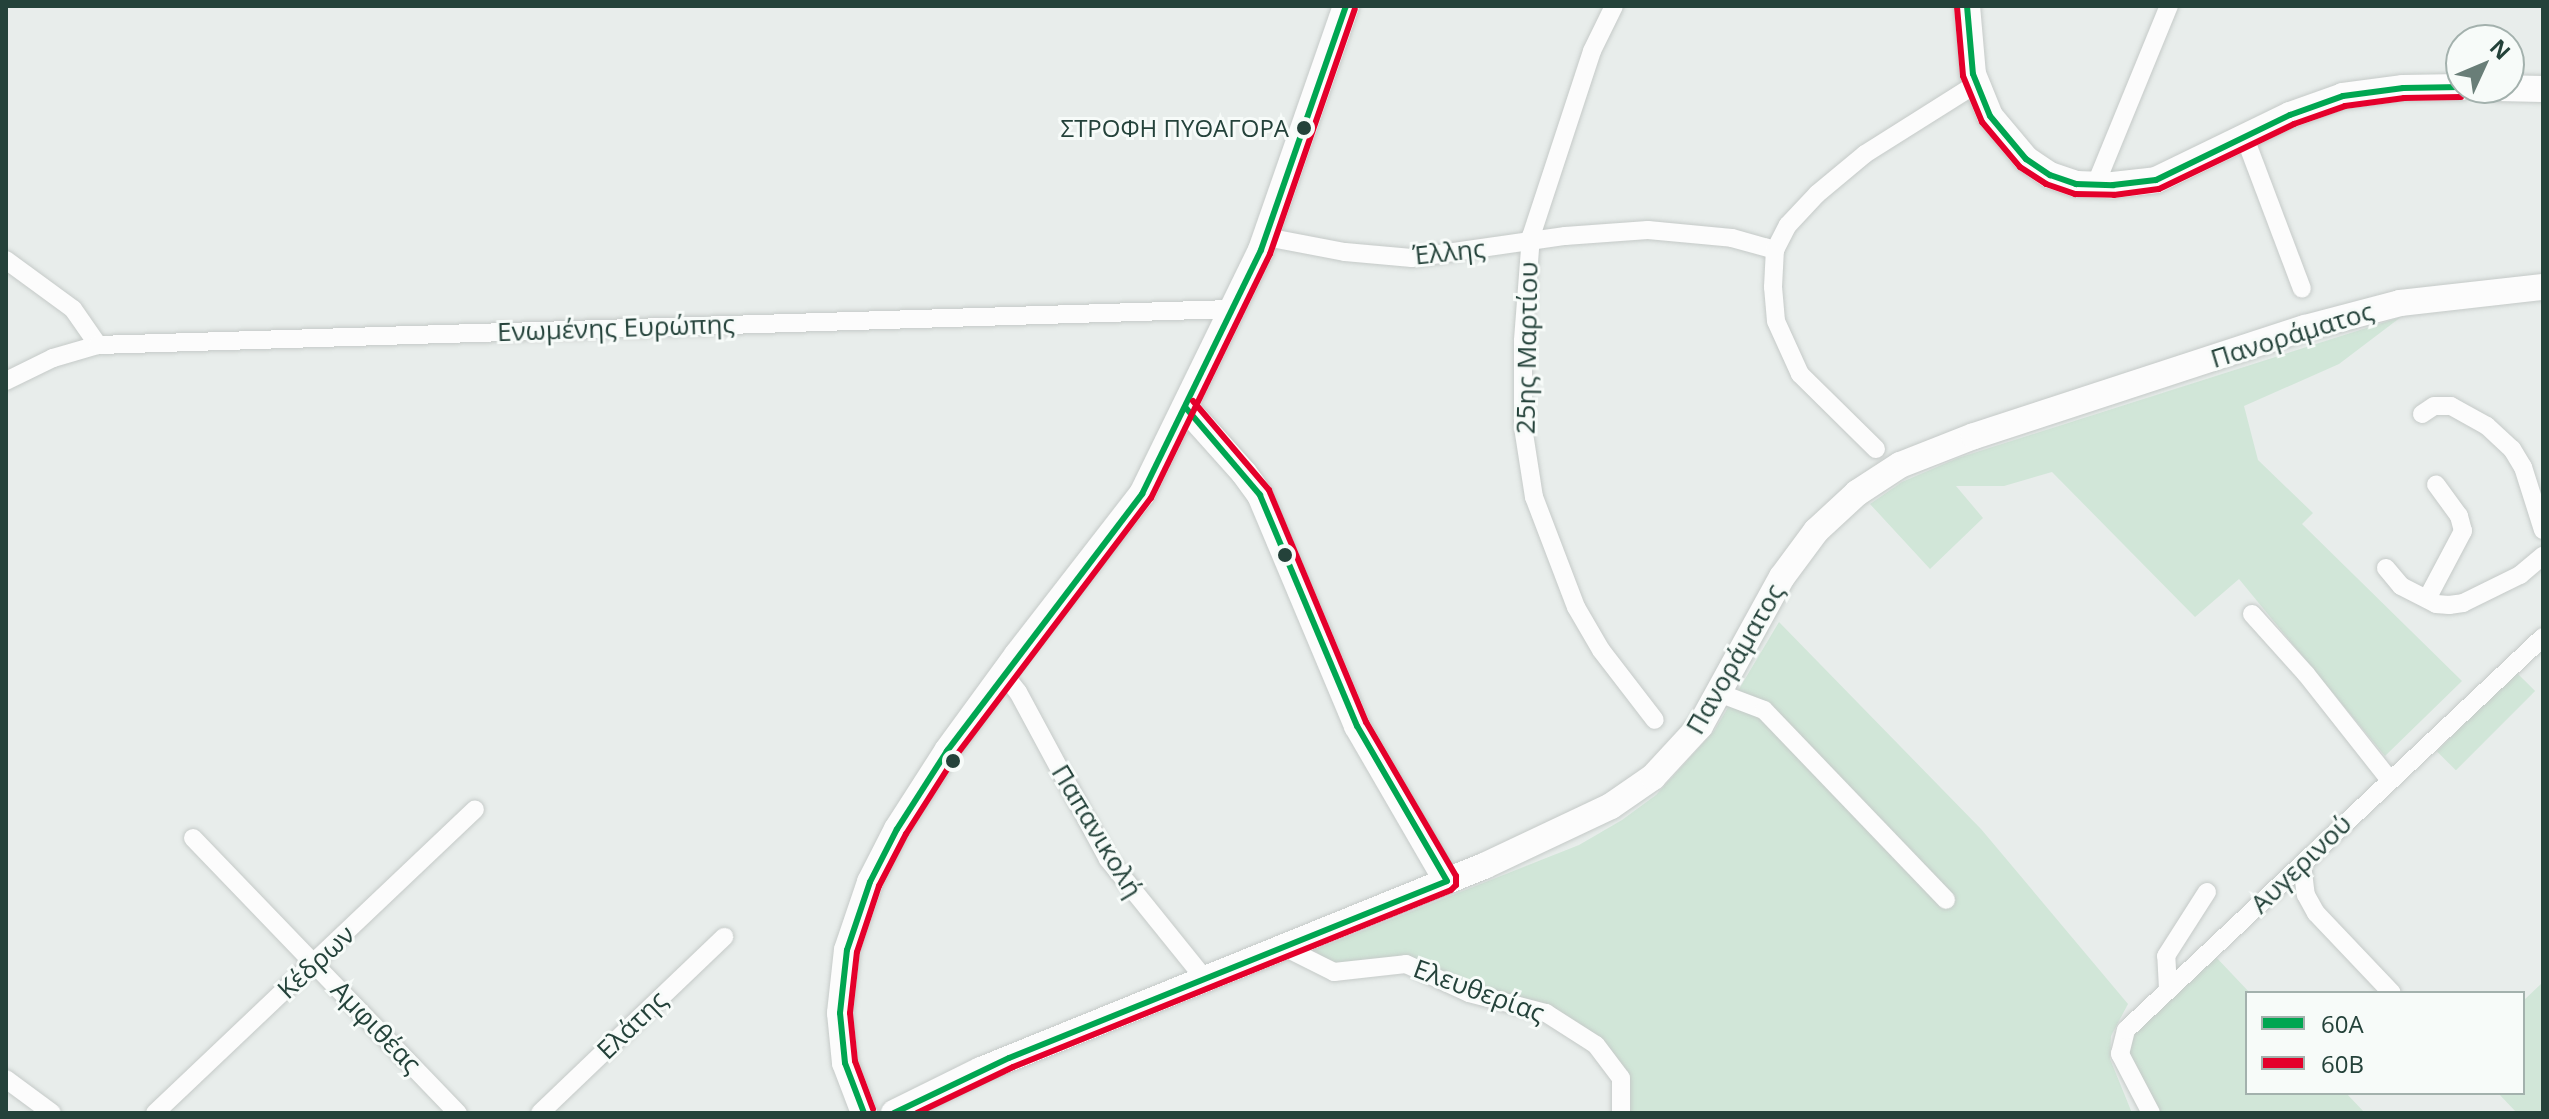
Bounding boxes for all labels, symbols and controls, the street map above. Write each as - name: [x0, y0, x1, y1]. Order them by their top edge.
- north arrow: [2445, 24, 2525, 104]
- text: N: [2484, 32, 2518, 66]
- place label: ΣΤΡΟΦΗ ΠΥΘΑΓΟΡΑ: [1061, 114, 1289, 142]
- marker: ΣΤΡΟΦΗ ΠΥΘΑΓΟΡΑ: [1296, 120, 1312, 136]
- street label: Έλλης: [1411, 233, 1487, 271]
- street label: 25ης Μαρτίου: [1510, 261, 1544, 435]
- street label: Πανοράματος: [2207, 295, 2377, 375]
- street label: Ενωμένης Ευρώπης: [497, 308, 735, 348]
- unlabelled marker: [1277, 547, 1293, 563]
- street label: Πανοράματος: [1679, 578, 1791, 740]
- unlabelled marker: [945, 753, 961, 769]
- street label: Παπανικολή: [1045, 759, 1149, 903]
- street label: Αυγερινού: [2244, 808, 2358, 920]
- street label: Κέδρων: [271, 919, 361, 1005]
- street label: Ελευθερίας: [1409, 953, 1549, 1029]
- street label: Αμφιθέας: [324, 974, 428, 1080]
- street label: Ελάτης: [591, 984, 673, 1066]
- legend: [2245, 991, 2525, 1095]
- text: 60Α: [2321, 1007, 2364, 1040]
- text: 60Β: [2321, 1047, 2364, 1080]

